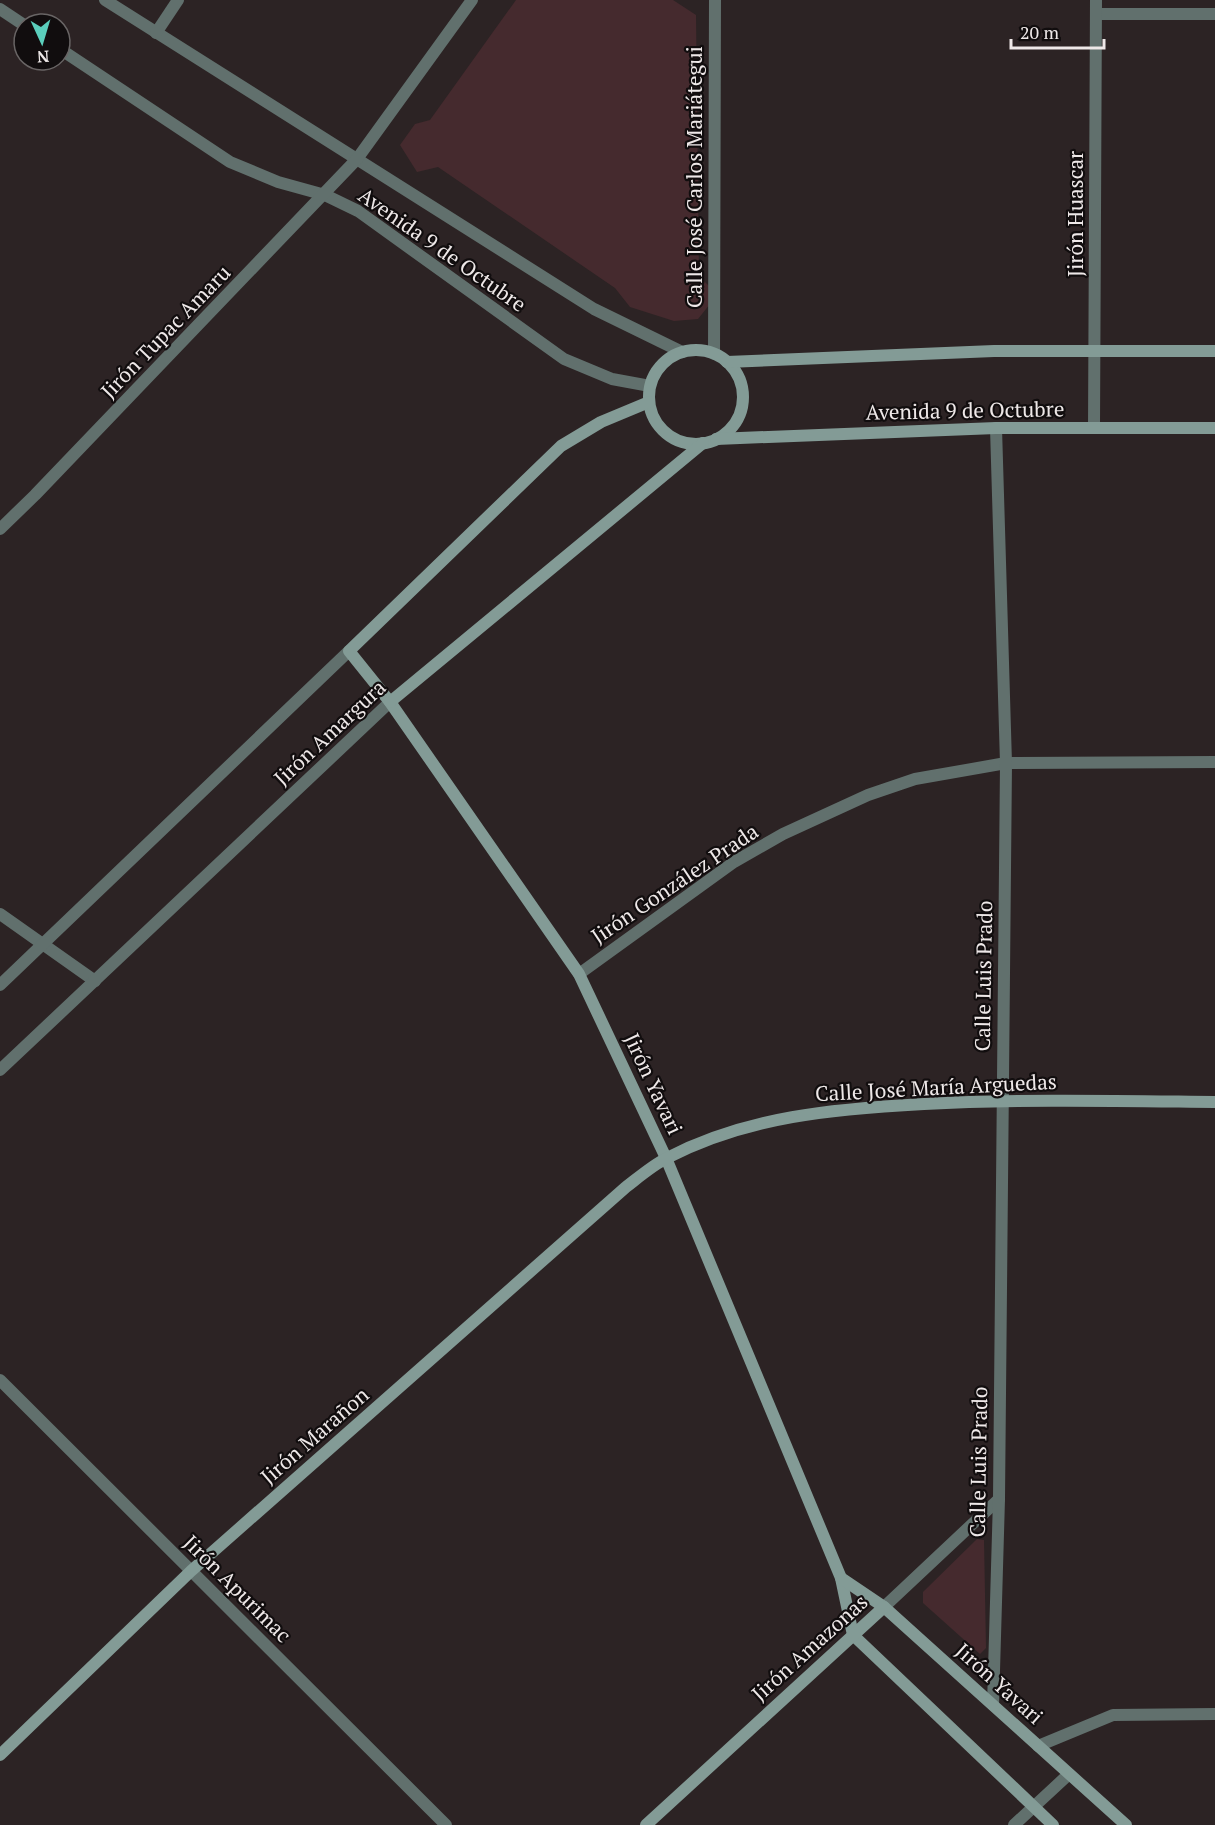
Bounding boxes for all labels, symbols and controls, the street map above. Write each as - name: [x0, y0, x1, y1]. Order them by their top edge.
- north arrow: [12, 12, 72, 72]
- scale bar: [1011, 12, 1104, 50]
- text: 20 m: [1020, 20, 1060, 44]
- text: N: [36, 46, 50, 68]
- street label: Calle José Carlos Mariátegui: [680, 46, 708, 308]
- street label: Jirón Huascar: [1061, 151, 1089, 277]
- street label: Avenida 9 de Octubre: [353, 181, 532, 318]
- street label: Jirón Tupac Amaru: [94, 259, 236, 404]
- street label: Avenida 9 de Octubre: [865, 394, 1065, 426]
- street label: Jirón Amargura: [267, 673, 392, 791]
- street label: Jirón González Prada: [586, 817, 764, 949]
- street label: Calle Luis Prado: [968, 900, 998, 1052]
- street label: Jirón Yavari: [618, 1028, 690, 1139]
- street label: Calle José María Arguedas: [814, 1067, 1057, 1107]
- street label: Jirón Marañon: [254, 1380, 375, 1490]
- street label: Calle Luis Prado: [963, 1386, 993, 1538]
- street label: Jirón Apurimac: [178, 1528, 298, 1648]
- street label: Jirón Amazonas: [745, 1588, 873, 1707]
- street label: Jirón Yavari: [950, 1636, 1049, 1730]

